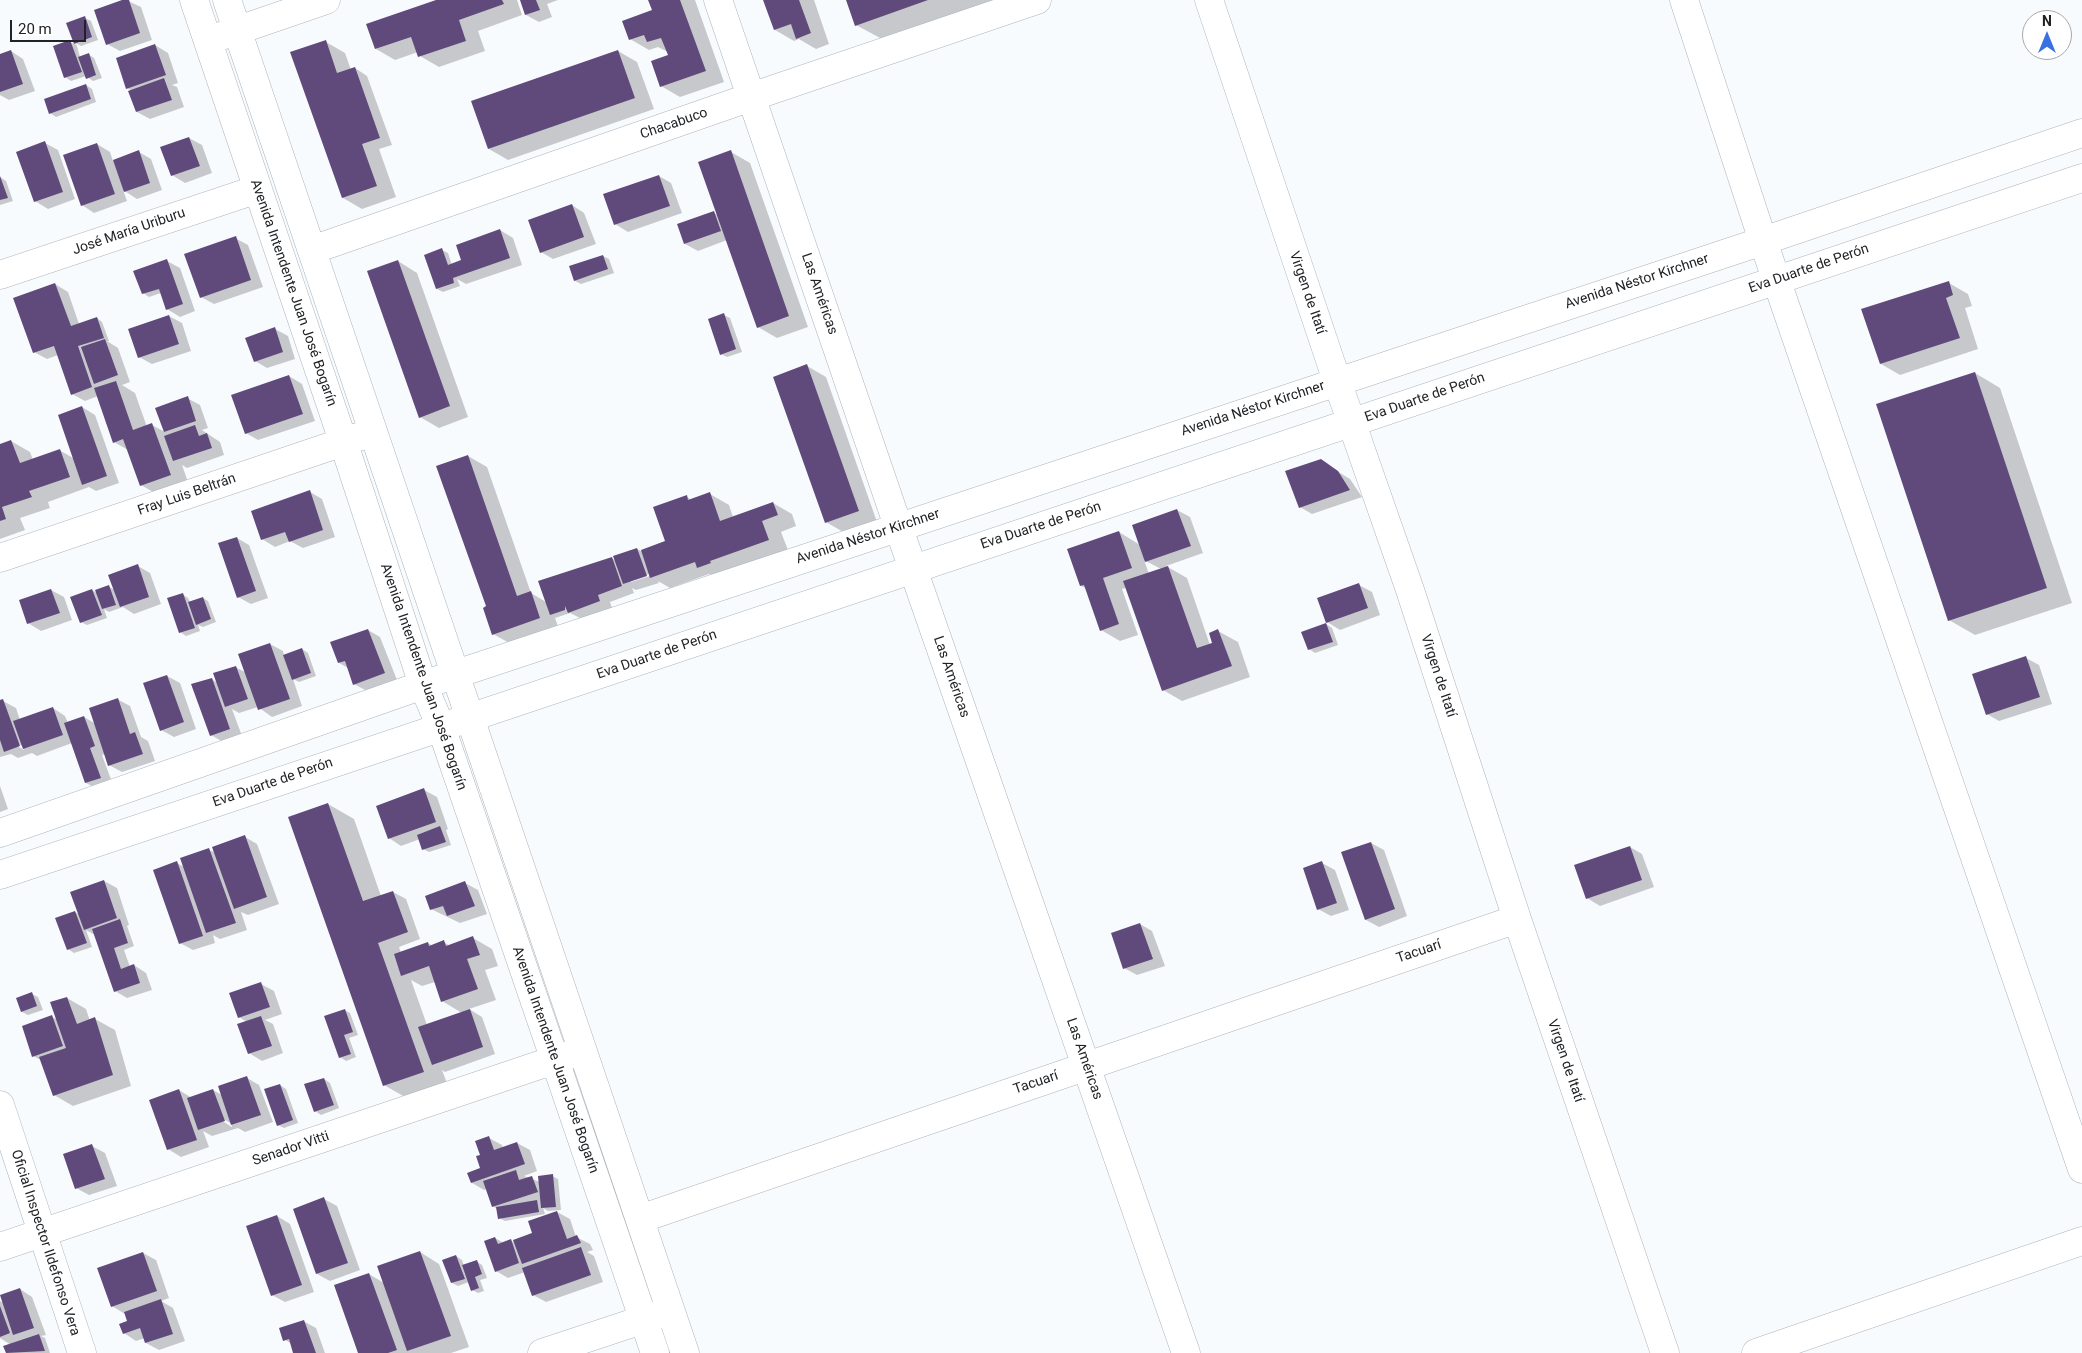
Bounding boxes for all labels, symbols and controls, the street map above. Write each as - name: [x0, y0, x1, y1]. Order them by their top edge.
- scale bar: [12, 10, 89, 42]
- north arrow: [2022, 10, 2072, 60]
- text: N: [2042, 13, 2052, 29]
- text: 20 m: [18, 20, 52, 38]
- street label: Chacabuco: [638, 105, 710, 143]
- street label: Avenida Intendente Juan José Bogarín: [246, 177, 340, 409]
- street label: José María Uriburu: [70, 205, 188, 259]
- street label: Eva Duarte de Perón: [1747, 241, 1871, 297]
- street label: Virgen de Itatí: [1285, 249, 1329, 337]
- street label: Las Américas: [797, 251, 841, 337]
- street label: Avenida Néstor Kirchner: [1563, 251, 1711, 313]
- street label: Eva Duarte de Perón: [1363, 370, 1487, 426]
- street label: Avenida Néstor Kirchner: [1179, 378, 1327, 440]
- street label: Fray Luis Beltrán: [136, 470, 238, 520]
- street label: Eva Duarte de Perón: [979, 499, 1103, 553]
- street label: Avenida Néstor Kirchner: [794, 506, 942, 568]
- street label: Avenida Intendente Juan José Bogarín: [376, 561, 470, 793]
- street label: Eva Duarte de Perón: [595, 627, 719, 683]
- street label: Virgen de Itatí: [1417, 632, 1459, 720]
- street label: Las Américas: [929, 634, 973, 720]
- street label: Eva Duarte de Perón: [211, 755, 335, 811]
- street label: Tacuarí: [1394, 937, 1444, 967]
- street label: Avenida Intendente Juan José Bogarín: [508, 944, 602, 1176]
- street label: Las Américas: [1062, 1016, 1106, 1102]
- street label: Virgen de Itatí: [1543, 1017, 1587, 1105]
- street label: Tacuarí: [1011, 1068, 1061, 1098]
- street label: Senador Vitti: [250, 1128, 332, 1170]
- street label: Oficial Inspector Ildefonso Vera: [7, 1148, 83, 1338]

